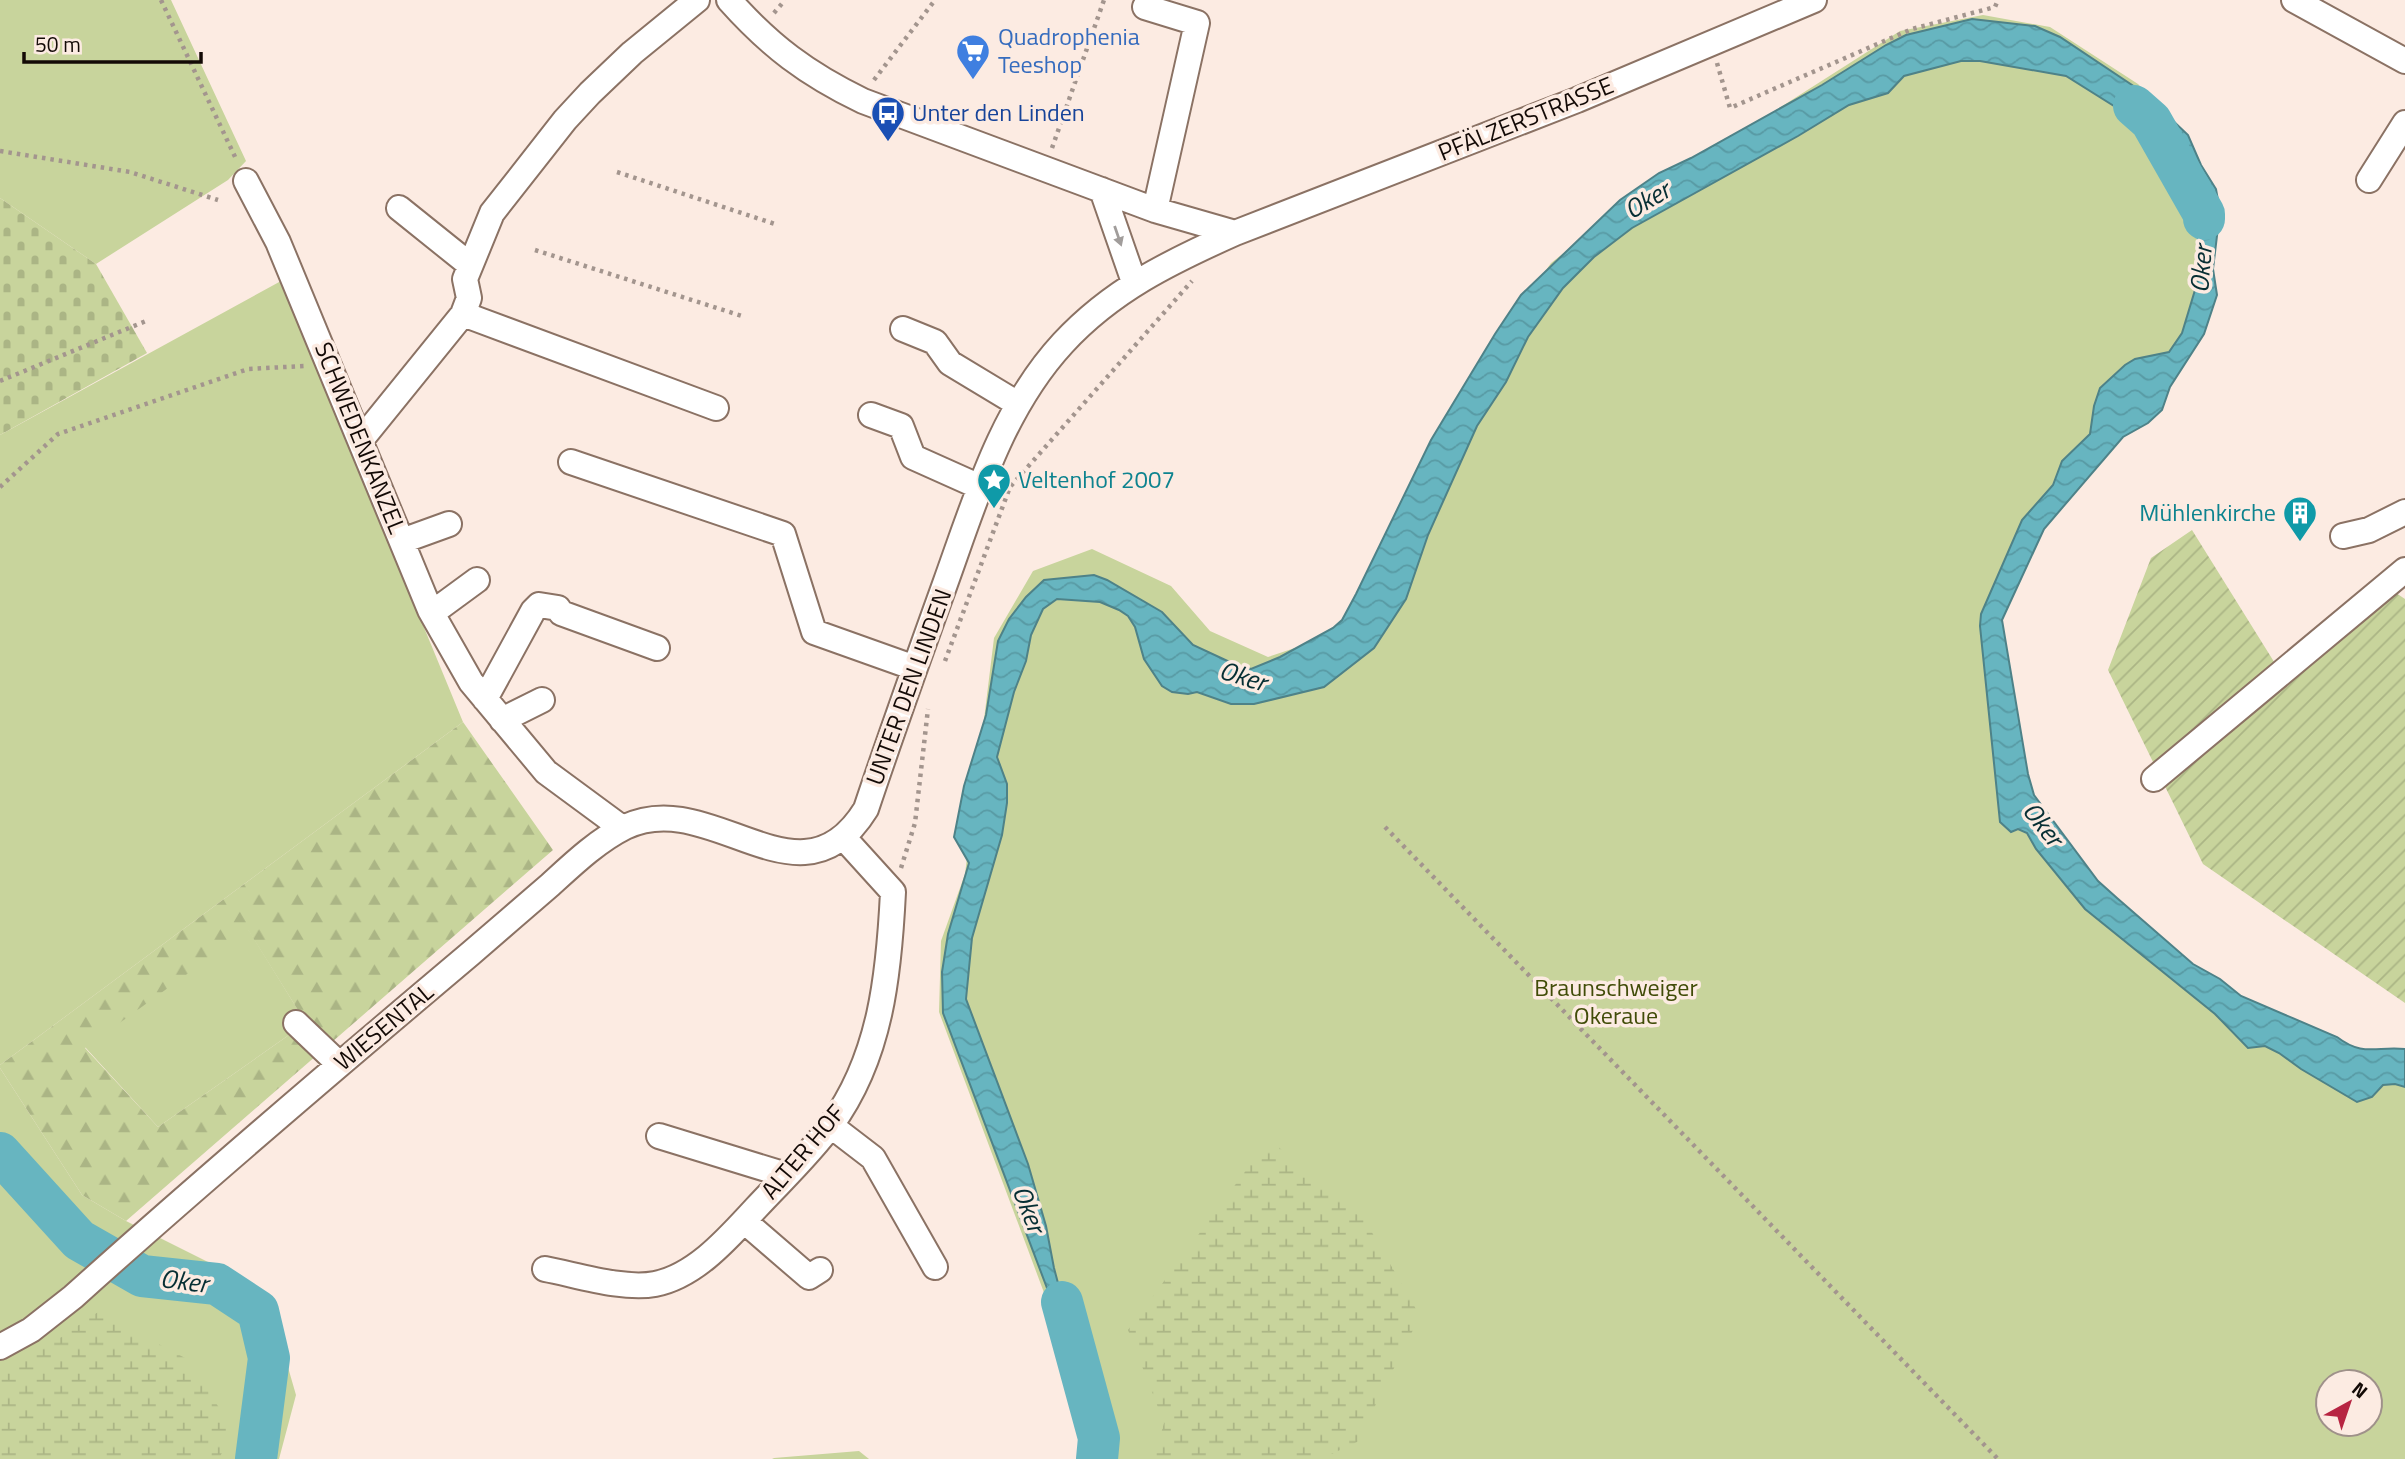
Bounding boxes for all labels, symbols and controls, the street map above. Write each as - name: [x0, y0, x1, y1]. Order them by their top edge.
- place label: Quadrophenia Teeshop: [998, 18, 1140, 82]
- scale bar: [24, 21, 201, 65]
- text: 50 m: [35, 28, 81, 60]
- supermarket icon: Quadrophenia Teeshop: [954, 32, 992, 81]
- street label: PFÄLZERSTRASSE: [1432, 66, 1619, 170]
- bus stop icon: Unter den Linden: [869, 94, 907, 143]
- place label: Unter den Linden: [912, 94, 1085, 130]
- water label: Oker: [1616, 169, 1680, 229]
- one-way arrow: [1113, 225, 1124, 246]
- water label: Oker: [2179, 241, 2222, 294]
- street label: SCHWEDENKANZEL: [306, 336, 416, 539]
- place icon: Veltenhof 2007: [975, 461, 1013, 510]
- place label: Veltenhof 2007: [1018, 461, 1175, 497]
- place label: Mühlenkirche: [2139, 494, 2276, 530]
- building icon: Mühlenkirche: [2281, 494, 2319, 543]
- street label: UNTER DEN LINDEN: [856, 583, 960, 790]
- water label: Oker: [1215, 650, 1274, 702]
- water label: Oker: [2013, 793, 2075, 857]
- park label: Braunschweiger Okeraue: [1534, 969, 1698, 1033]
- street label: WIESENTAL: [326, 974, 441, 1079]
- street label: ALTER HOF: [752, 1096, 853, 1207]
- water label: Oker: [1003, 1180, 1057, 1241]
- water label: Oker: [158, 1258, 213, 1303]
- north arrow: [2314, 1368, 2384, 1438]
- text: N: [2346, 1374, 2375, 1405]

